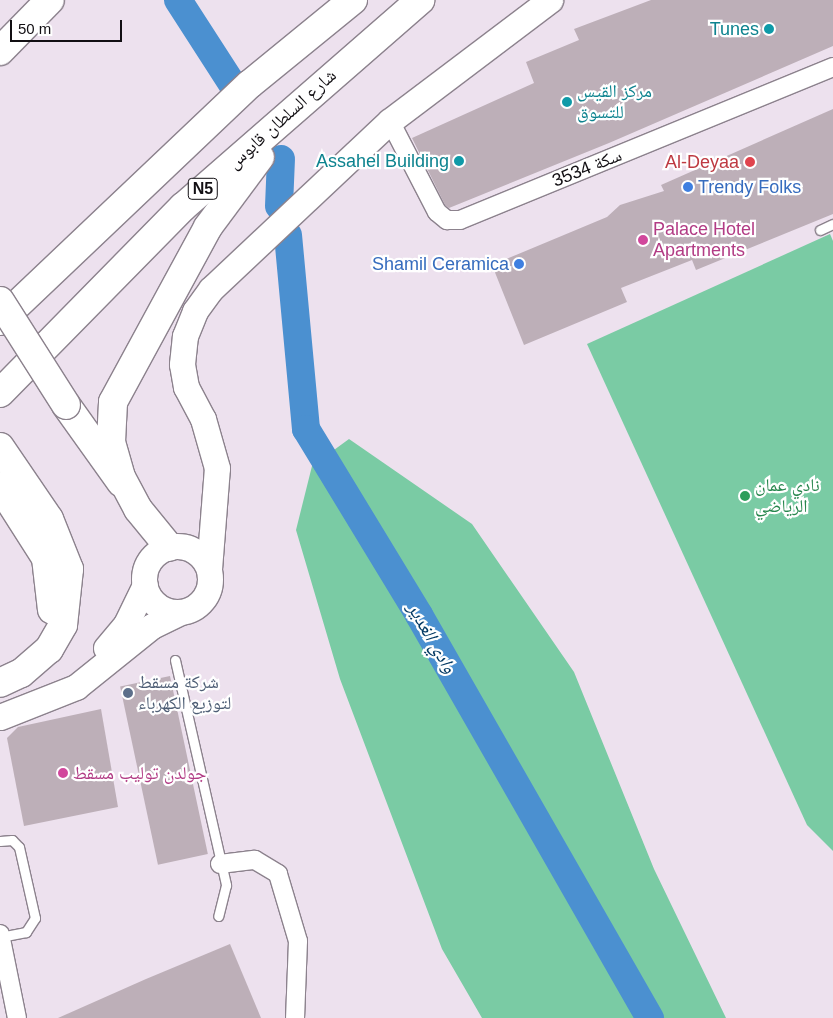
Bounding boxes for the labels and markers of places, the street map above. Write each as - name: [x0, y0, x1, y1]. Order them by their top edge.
- place label: Tunes: [710, 18, 759, 40]
- marker: Tunes: [763, 23, 775, 35]
- place label: مركز القيس للتسوق: [577, 81, 652, 124]
- marker: مركز القيس للتسوق: [561, 96, 573, 108]
- place label: Assahel Building: [316, 150, 449, 172]
- place label: Al-Deyaa: [665, 151, 739, 173]
- marker: Assahel Building: [453, 155, 465, 167]
- marker: Al-Deyaa: [743, 155, 757, 169]
- place label: Trendy Folks: [698, 176, 801, 198]
- marker: Trendy Folks: [682, 181, 694, 193]
- place label: Palace Hotel Apartments: [653, 219, 755, 262]
- marker: Palace Hotel Apartments: [637, 234, 649, 246]
- place label: Shamil Ceramica: [372, 253, 509, 275]
- marker: Shamil Ceramica: [513, 258, 525, 270]
- place label: نادي عمان الرياضي: [755, 475, 820, 518]
- marker: نادي عمان الرياضي: [739, 490, 751, 502]
- place label: شركة مسقط لتوزيع الكهرباء: [138, 672, 231, 714]
- marker: شركة مسقط لتوزيع الكهرباء: [122, 687, 134, 699]
- place label: جولدن توليب مسقط: [73, 762, 206, 784]
- marker: جولدن توليب مسقط: [57, 767, 69, 779]

